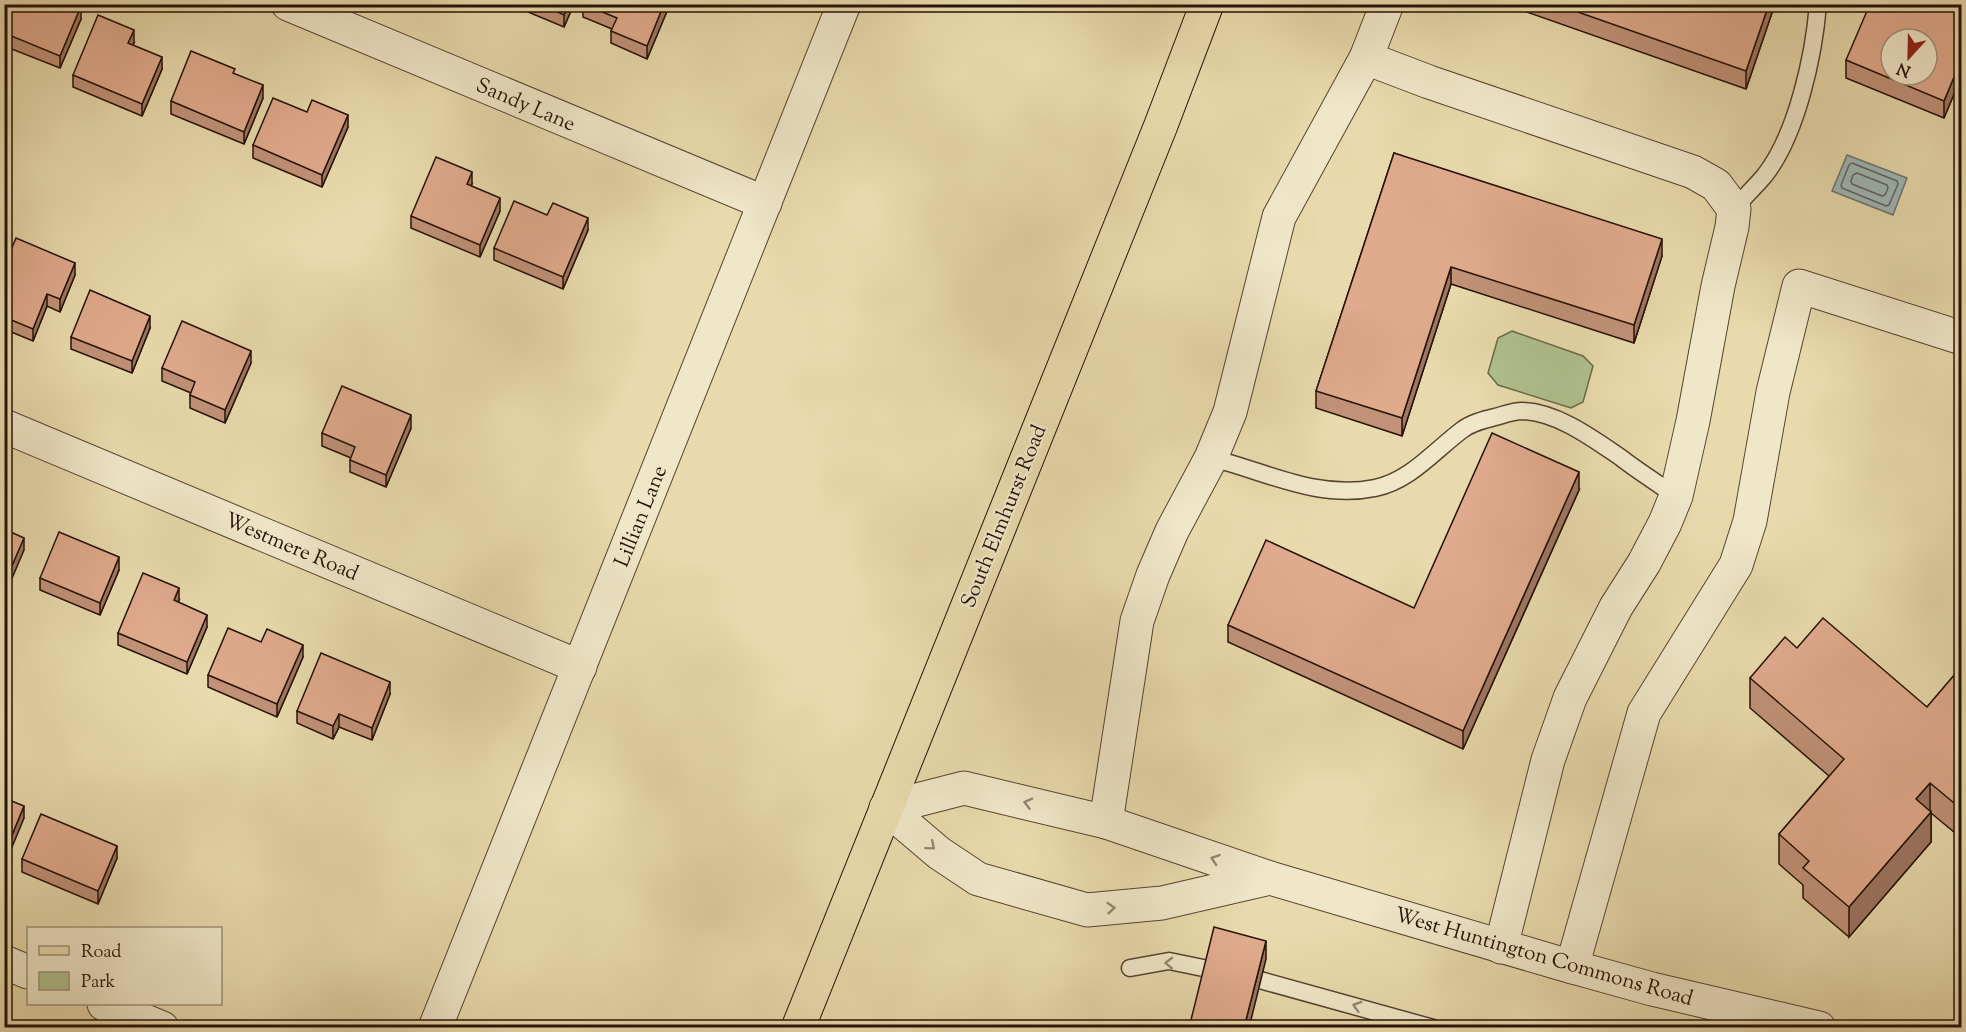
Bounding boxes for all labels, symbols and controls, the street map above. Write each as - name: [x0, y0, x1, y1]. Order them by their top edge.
- north arrow: [1879, 27, 1939, 87]
- text: N: [1894, 55, 1915, 82]
- street label: Sandy Lane: [471, 71, 580, 140]
- street label: South Elmhurst Road: [954, 421, 1055, 613]
- street label: Lillian Lane: [608, 461, 676, 572]
- street label: Westmere Road: [220, 506, 363, 590]
- one-way arrow: [1023, 798, 1033, 811]
- one-way arrow: [924, 838, 935, 849]
- one-way arrow: [1210, 854, 1221, 866]
- street label: West Huntington Commons Road: [1391, 901, 1696, 1015]
- one-way arrow: [1106, 902, 1115, 915]
- legend: [27, 927, 222, 1005]
- text: Road: [81, 940, 121, 966]
- one-way arrow: [1164, 957, 1173, 969]
- text: Park: [81, 970, 116, 996]
- one-way arrow: [1352, 1001, 1363, 1013]

